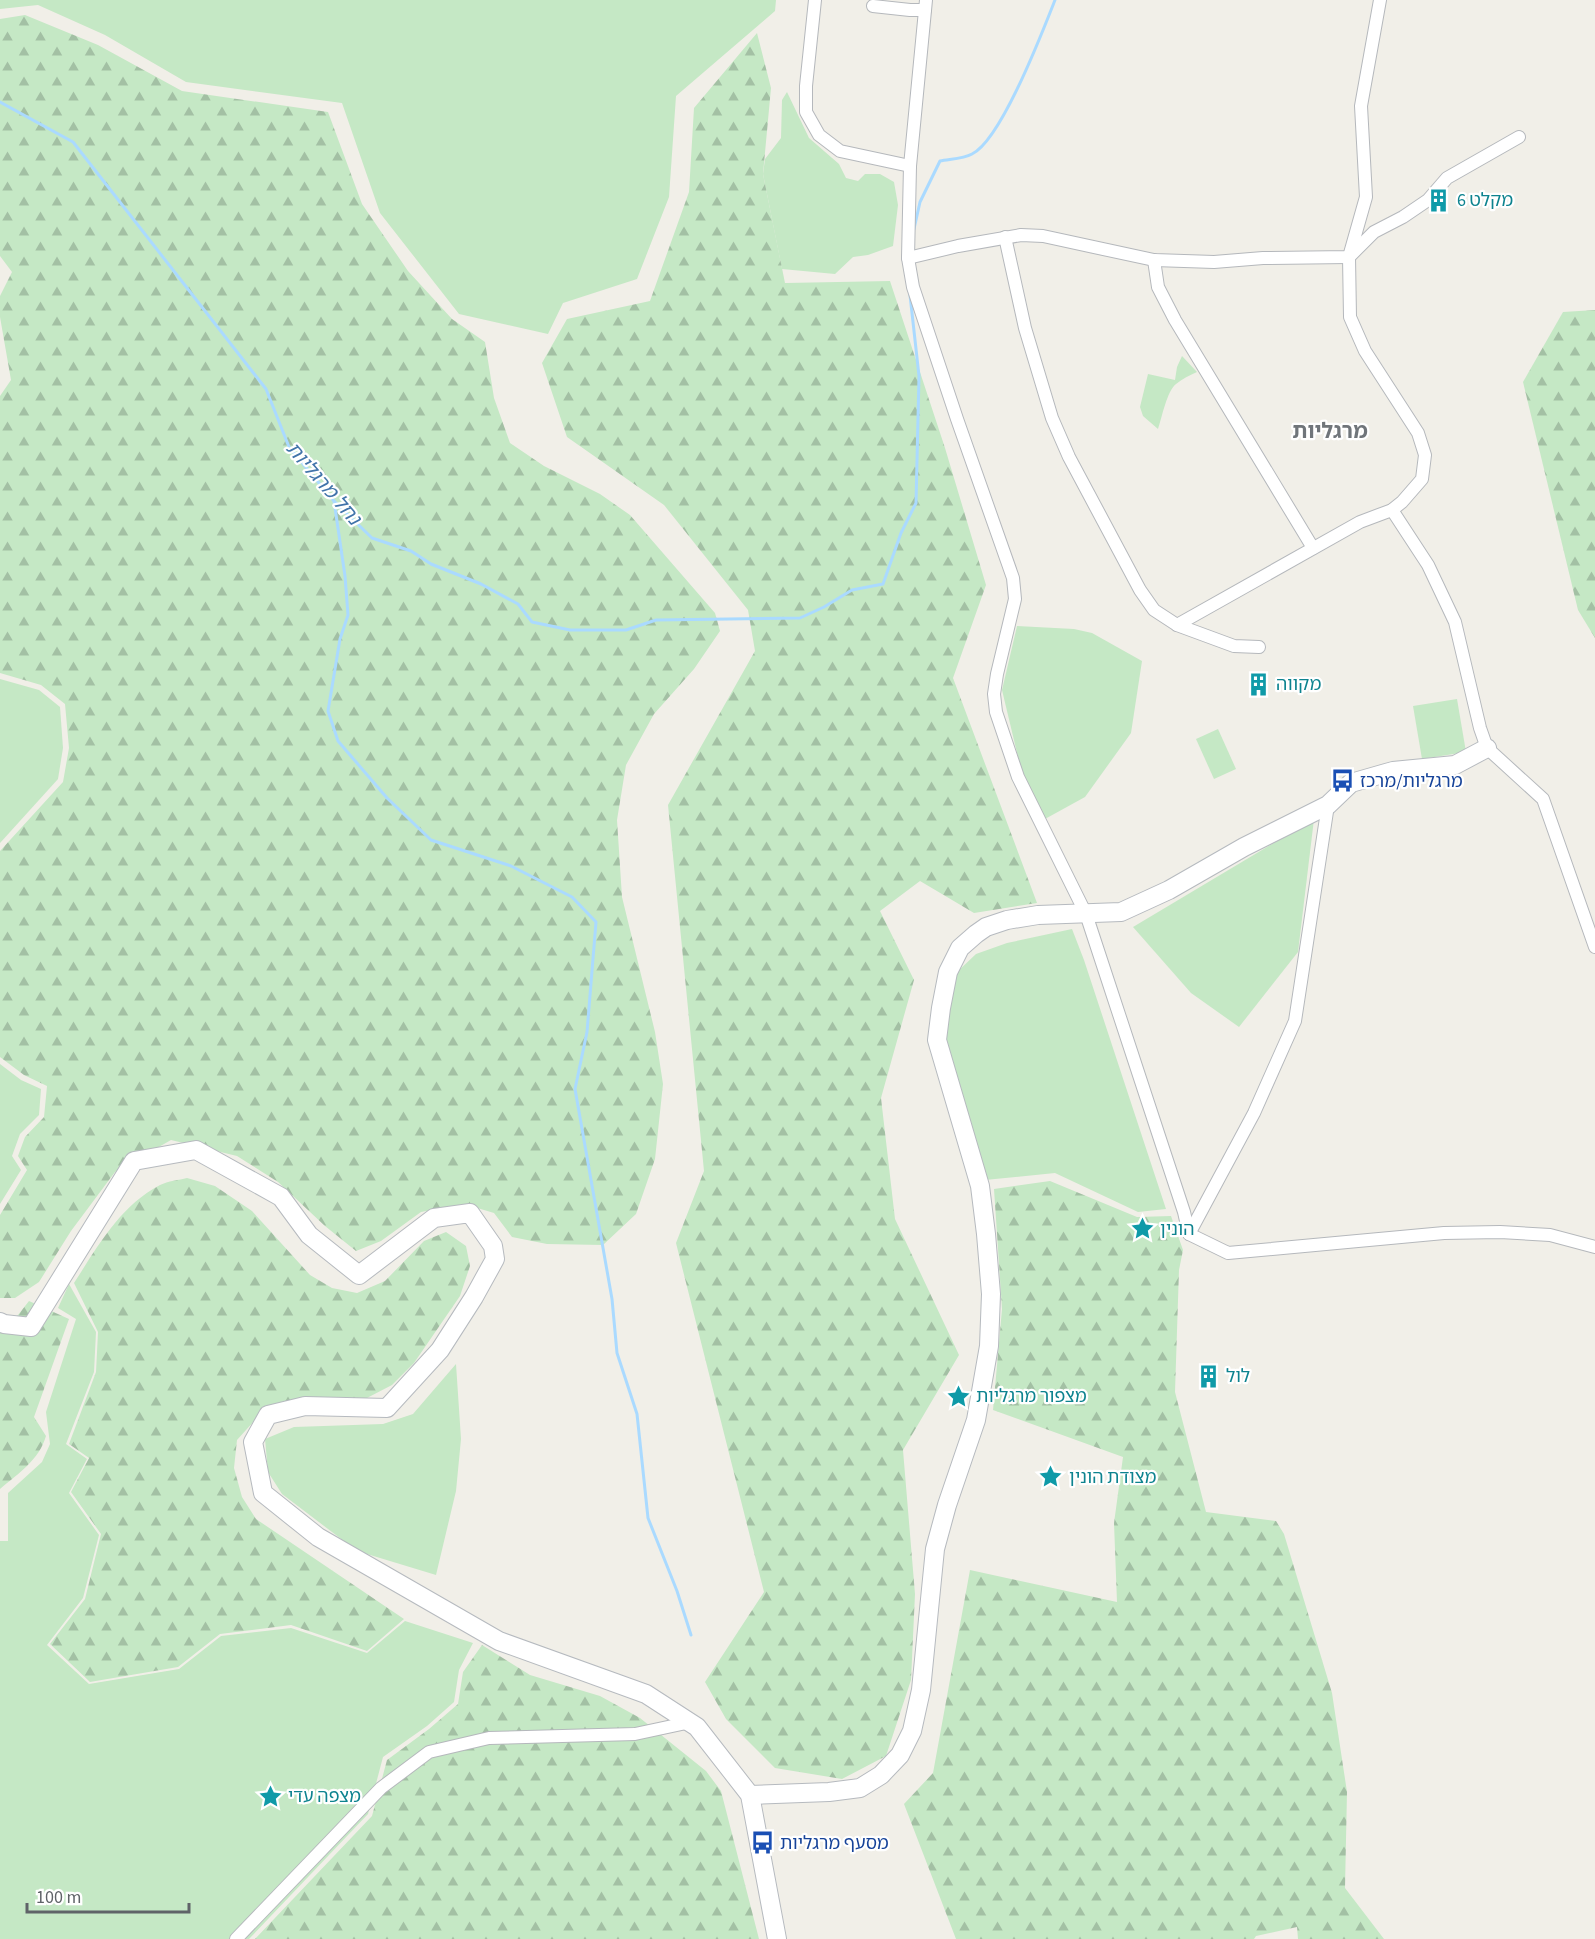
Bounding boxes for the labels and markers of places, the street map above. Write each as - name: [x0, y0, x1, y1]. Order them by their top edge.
- building icon: מקלט 6: [1426, 187, 1452, 213]
- place label: מקלט 6: [1457, 188, 1513, 213]
- building icon: מקווה: [1245, 671, 1271, 697]
- place label: מקווה: [1276, 672, 1321, 697]
- bus stop icon: מרגליות/מרכז: [1329, 768, 1355, 794]
- place label: מרגליות/מרכז: [1360, 769, 1463, 794]
- place icon: הונין: [1129, 1216, 1155, 1242]
- place label: הונין: [1160, 1217, 1195, 1242]
- building icon: לול: [1195, 1363, 1221, 1389]
- place label: לול: [1226, 1364, 1250, 1389]
- place icon: מצפור מרגליות: [945, 1383, 971, 1409]
- place label: מצפור מרגליות: [976, 1384, 1087, 1409]
- place icon: מצודת הונין: [1038, 1464, 1064, 1490]
- place label: מצודת הונין: [1069, 1465, 1157, 1490]
- place icon: מצפה עדי: [257, 1783, 283, 1809]
- place label: מצפה עדי: [288, 1784, 361, 1809]
- bus stop icon: מסעף מרגליות: [749, 1830, 775, 1856]
- place label: מסעף מרגליות: [780, 1831, 889, 1856]

